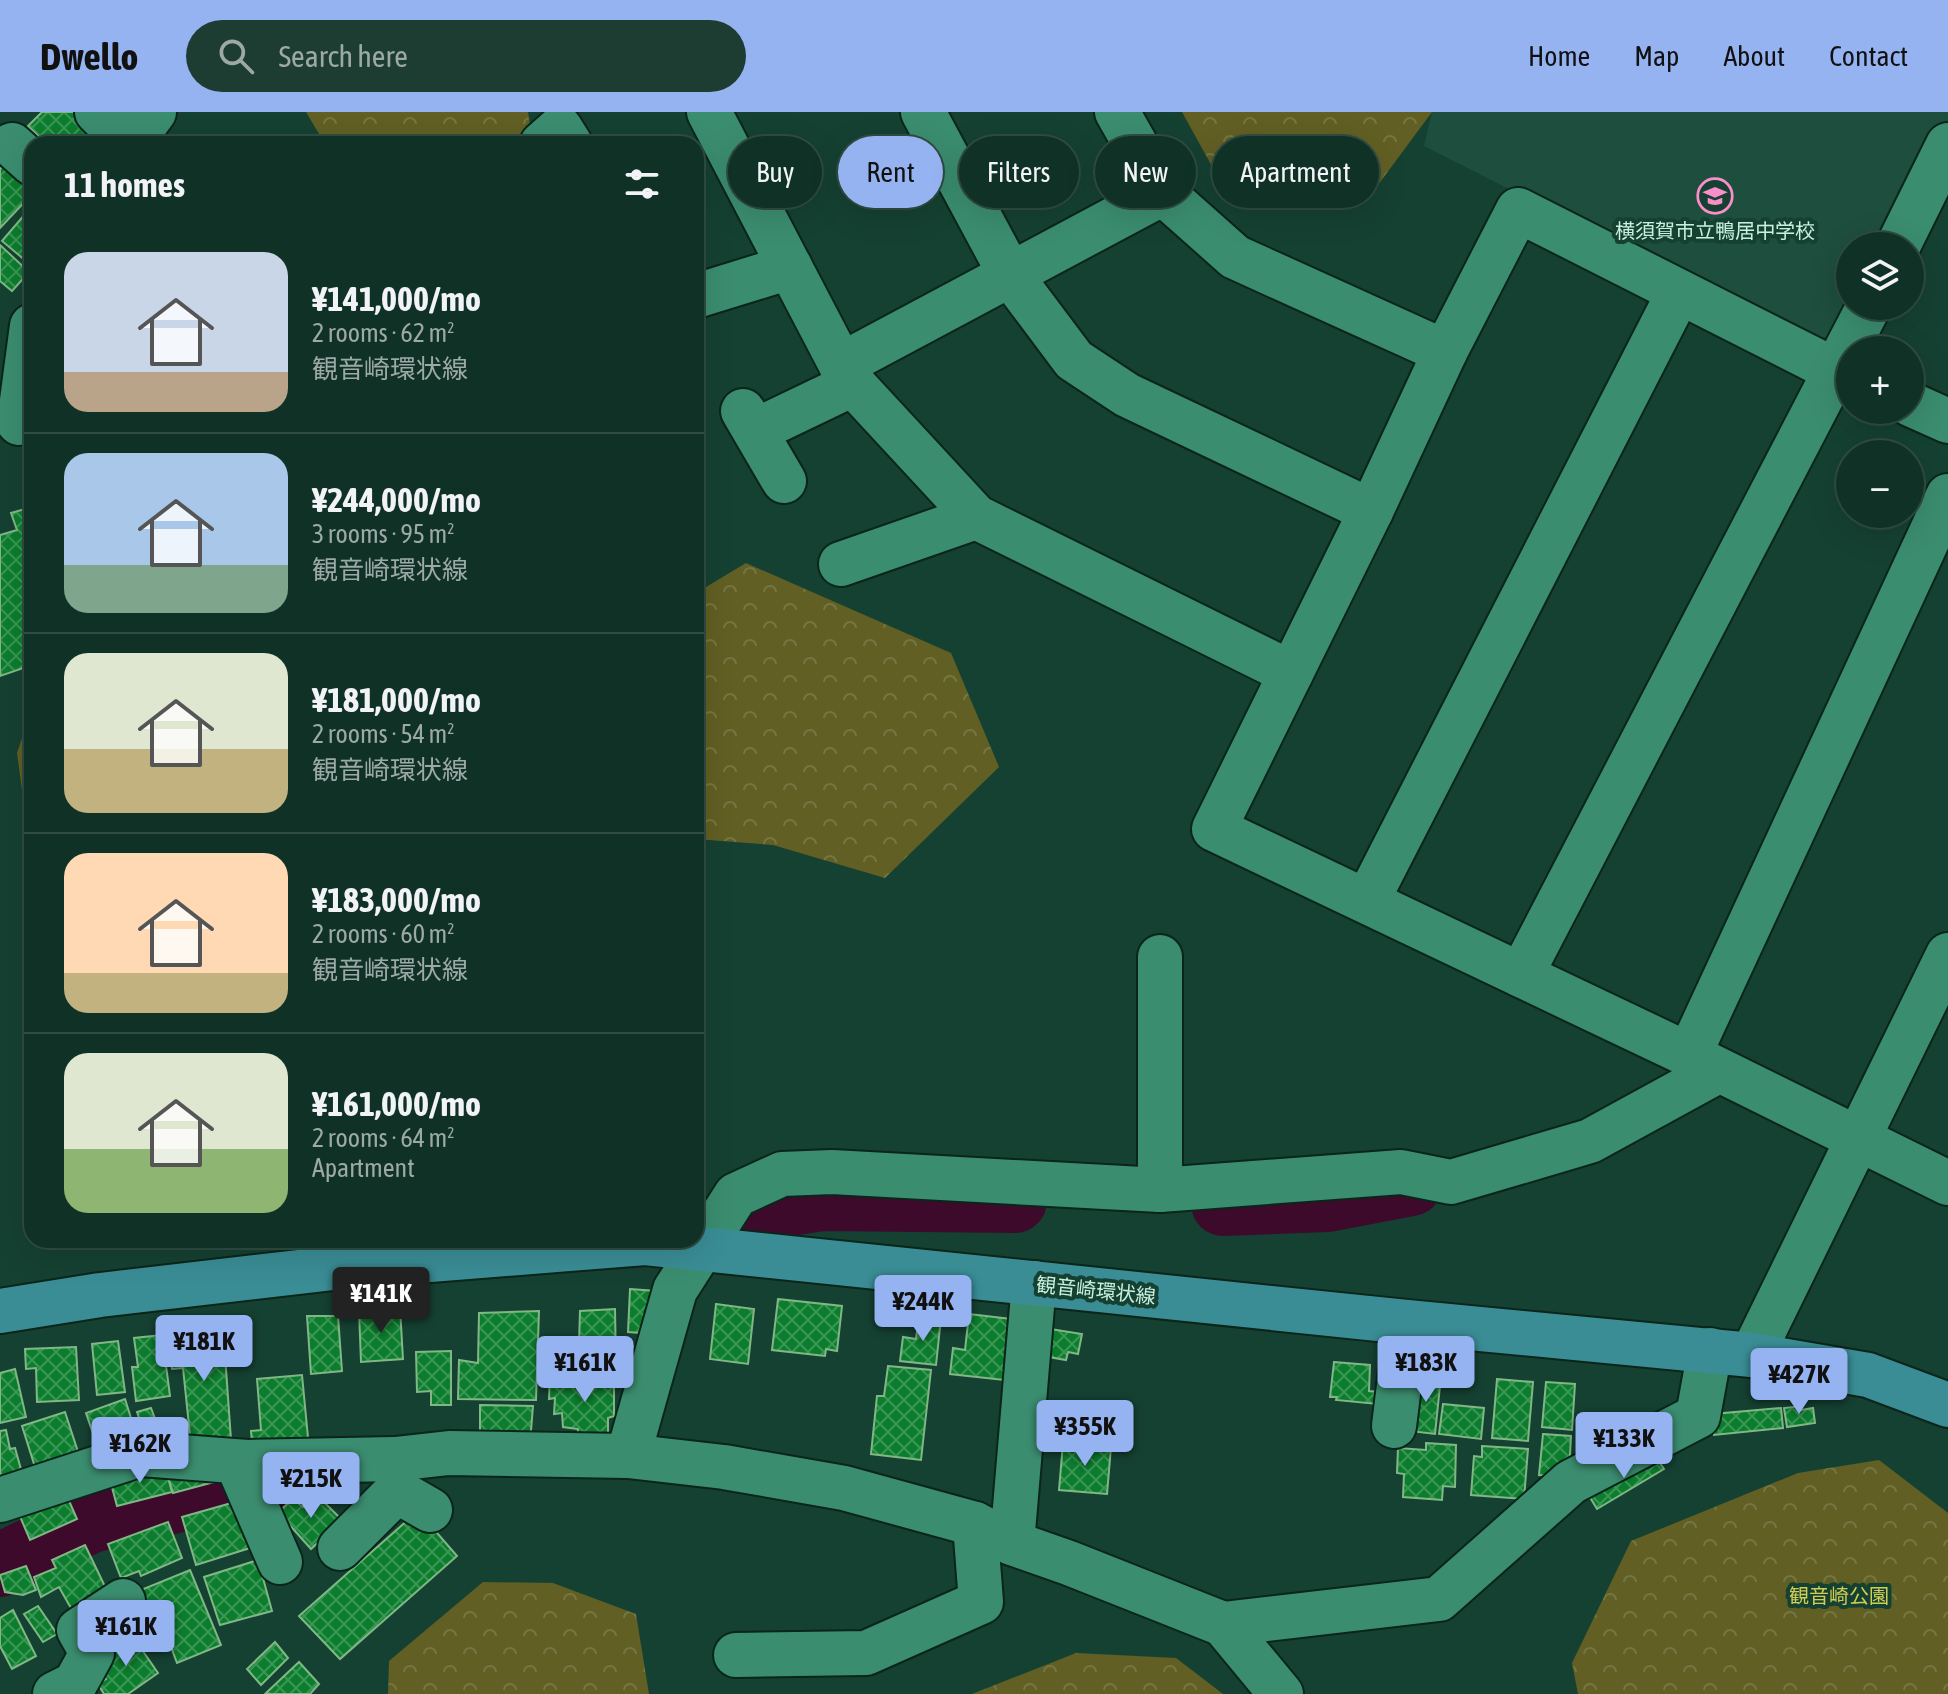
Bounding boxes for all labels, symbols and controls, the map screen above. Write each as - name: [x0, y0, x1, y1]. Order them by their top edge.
- search box: [186, 20, 746, 92]
- icon: search: [214, 34, 258, 78]
- text: Dwello: [40, 35, 138, 78]
- text: Search here: [278, 39, 408, 73]
- text: Home: [1528, 40, 1590, 72]
- text: Map: [1634, 40, 1679, 72]
- text: About: [1723, 40, 1785, 72]
- text: Contact: [1829, 40, 1908, 72]
- chip: Buy: [728, 136, 822, 208]
- chip: Rent: [838, 136, 943, 208]
- chip: Filters: [959, 136, 1079, 208]
- chip: New: [1095, 136, 1196, 208]
- chip: Apartment: [1212, 136, 1379, 208]
- icon: filters: [620, 162, 664, 206]
- text: 11 homes: [64, 165, 185, 204]
- school or university icon: 横須賀市立鴨居中学校: [1696, 177, 1734, 215]
- place label: 横須賀市立鴨居中学校: [1615, 219, 1815, 242]
- map controls: [1836, 232, 1924, 528]
- button: layers: [1836, 232, 1924, 320]
- text: ¥141,000/mo: [312, 279, 481, 318]
- icon: home: [128, 284, 224, 380]
- text: 2 rooms · 62 m²: [312, 318, 454, 348]
- button: +: [1836, 336, 1924, 424]
- text: 観音崎環状線: [312, 354, 468, 384]
- button: −: [1836, 440, 1924, 528]
- text: ¥244,000/mo: [312, 480, 481, 519]
- icon: home: [128, 485, 224, 581]
- text: 3 rooms · 95 m²: [312, 519, 454, 549]
- text: 観音崎環状線: [312, 555, 468, 585]
- text: ¥181,000/mo: [312, 680, 481, 719]
- icon: home: [128, 685, 224, 781]
- text: 2 rooms · 54 m²: [312, 719, 454, 749]
- text: 観音崎環状線: [312, 755, 468, 785]
- text: ¥183,000/mo: [312, 880, 481, 919]
- icon: home: [128, 885, 224, 981]
- text: 2 rooms · 60 m²: [312, 919, 454, 949]
- text: 観音崎環状線: [312, 955, 468, 985]
- text: ¥161,000/mo: [312, 1084, 481, 1123]
- icon: home: [128, 1085, 224, 1181]
- text: 2 rooms · 64 m²: [312, 1123, 454, 1153]
- text: Apartment: [312, 1153, 415, 1183]
- pin: ¥141K: [325, 1267, 437, 1335]
- street label: 観音崎環状線: [1035, 1272, 1157, 1308]
- pin: ¥244K: [867, 1275, 979, 1343]
- text: ¥141K: [351, 1278, 411, 1308]
- text: ¥244K: [893, 1286, 953, 1316]
- pin: ¥181K: [148, 1315, 260, 1383]
- text: ¥181K: [174, 1326, 234, 1356]
- pin: ¥161K: [529, 1336, 641, 1404]
- pin: ¥183K: [1370, 1336, 1482, 1404]
- text: ¥161K: [555, 1347, 615, 1377]
- text: ¥183K: [1396, 1347, 1456, 1377]
- pin: ¥427K: [1743, 1348, 1855, 1416]
- text: ¥427K: [1769, 1359, 1829, 1389]
- pin: ¥355K: [1029, 1400, 1141, 1468]
- text: ¥355K: [1055, 1411, 1115, 1441]
- pin: ¥133K: [1568, 1412, 1680, 1480]
- pin: ¥162K: [84, 1417, 196, 1485]
- text: ¥133K: [1594, 1423, 1654, 1453]
- text: ¥162K: [110, 1428, 170, 1458]
- pin: ¥215K: [255, 1452, 367, 1520]
- text: ¥215K: [281, 1463, 341, 1493]
- park label: 観音崎公園: [1789, 1584, 1889, 1607]
- pin: ¥161K: [70, 1600, 182, 1668]
- text: ¥161K: [96, 1611, 156, 1641]

